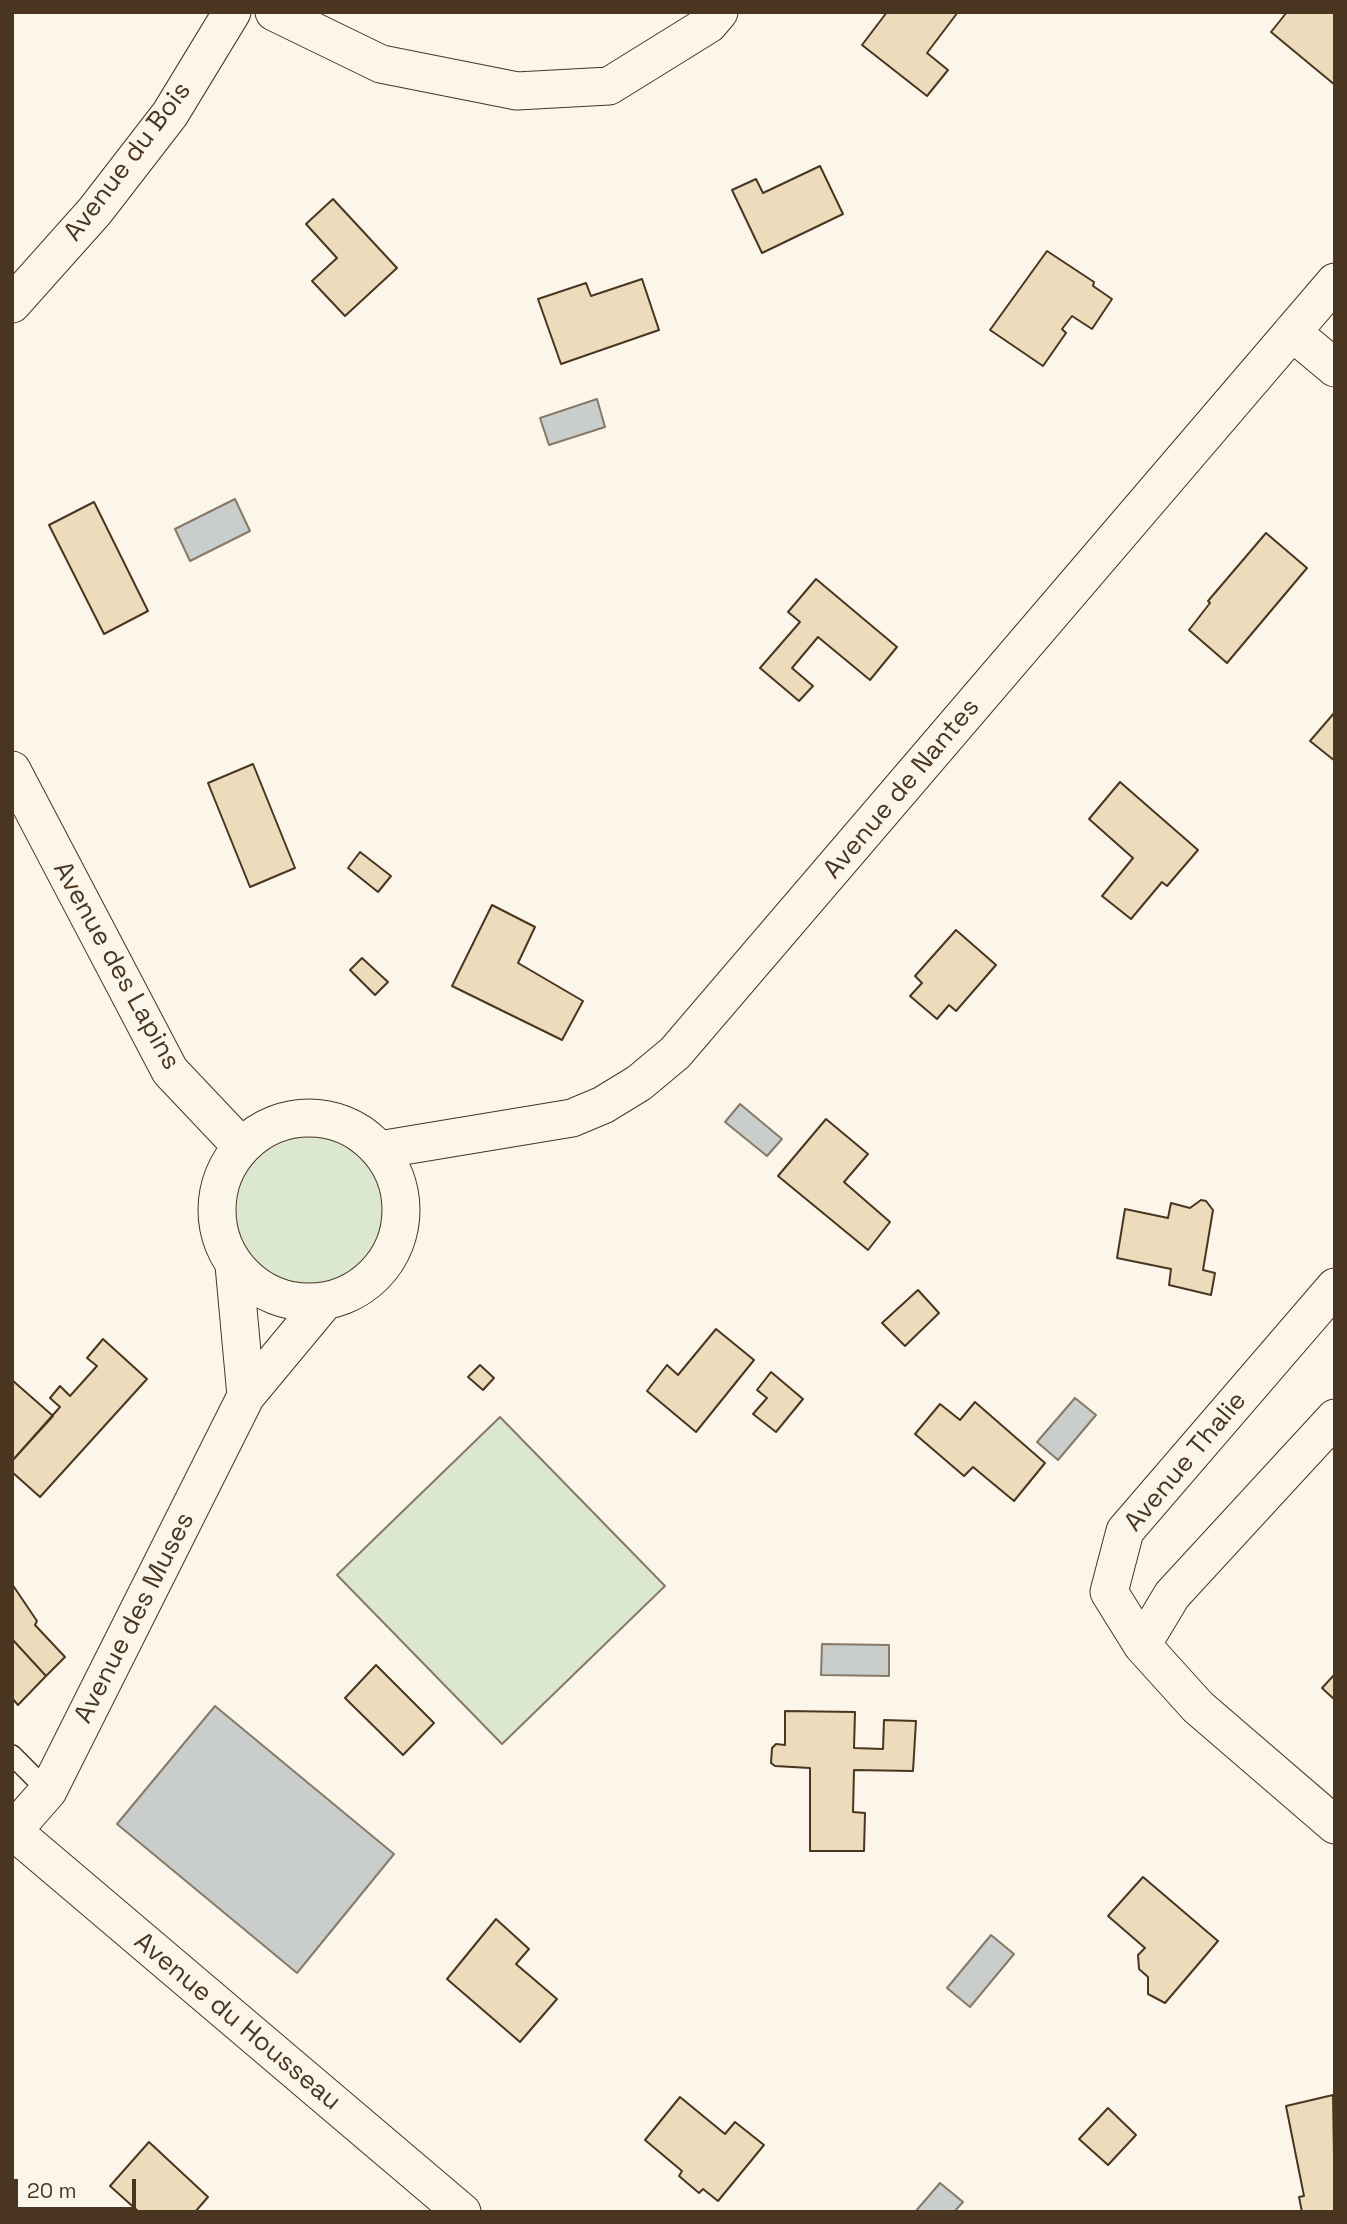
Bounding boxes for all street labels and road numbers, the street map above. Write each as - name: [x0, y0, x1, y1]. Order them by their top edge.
- street label: Avenue du Bois: [58, 76, 198, 248]
- street label: Avenue de Nantes: [818, 693, 986, 885]
- street label: Avenue des Lapins: [46, 857, 186, 1075]
- street label: Avenue Thalie: [1119, 1386, 1253, 1538]
- street label: Avenue des Muses: [68, 1507, 202, 1729]
- street label: Avenue du Housseau: [127, 1926, 347, 2118]

